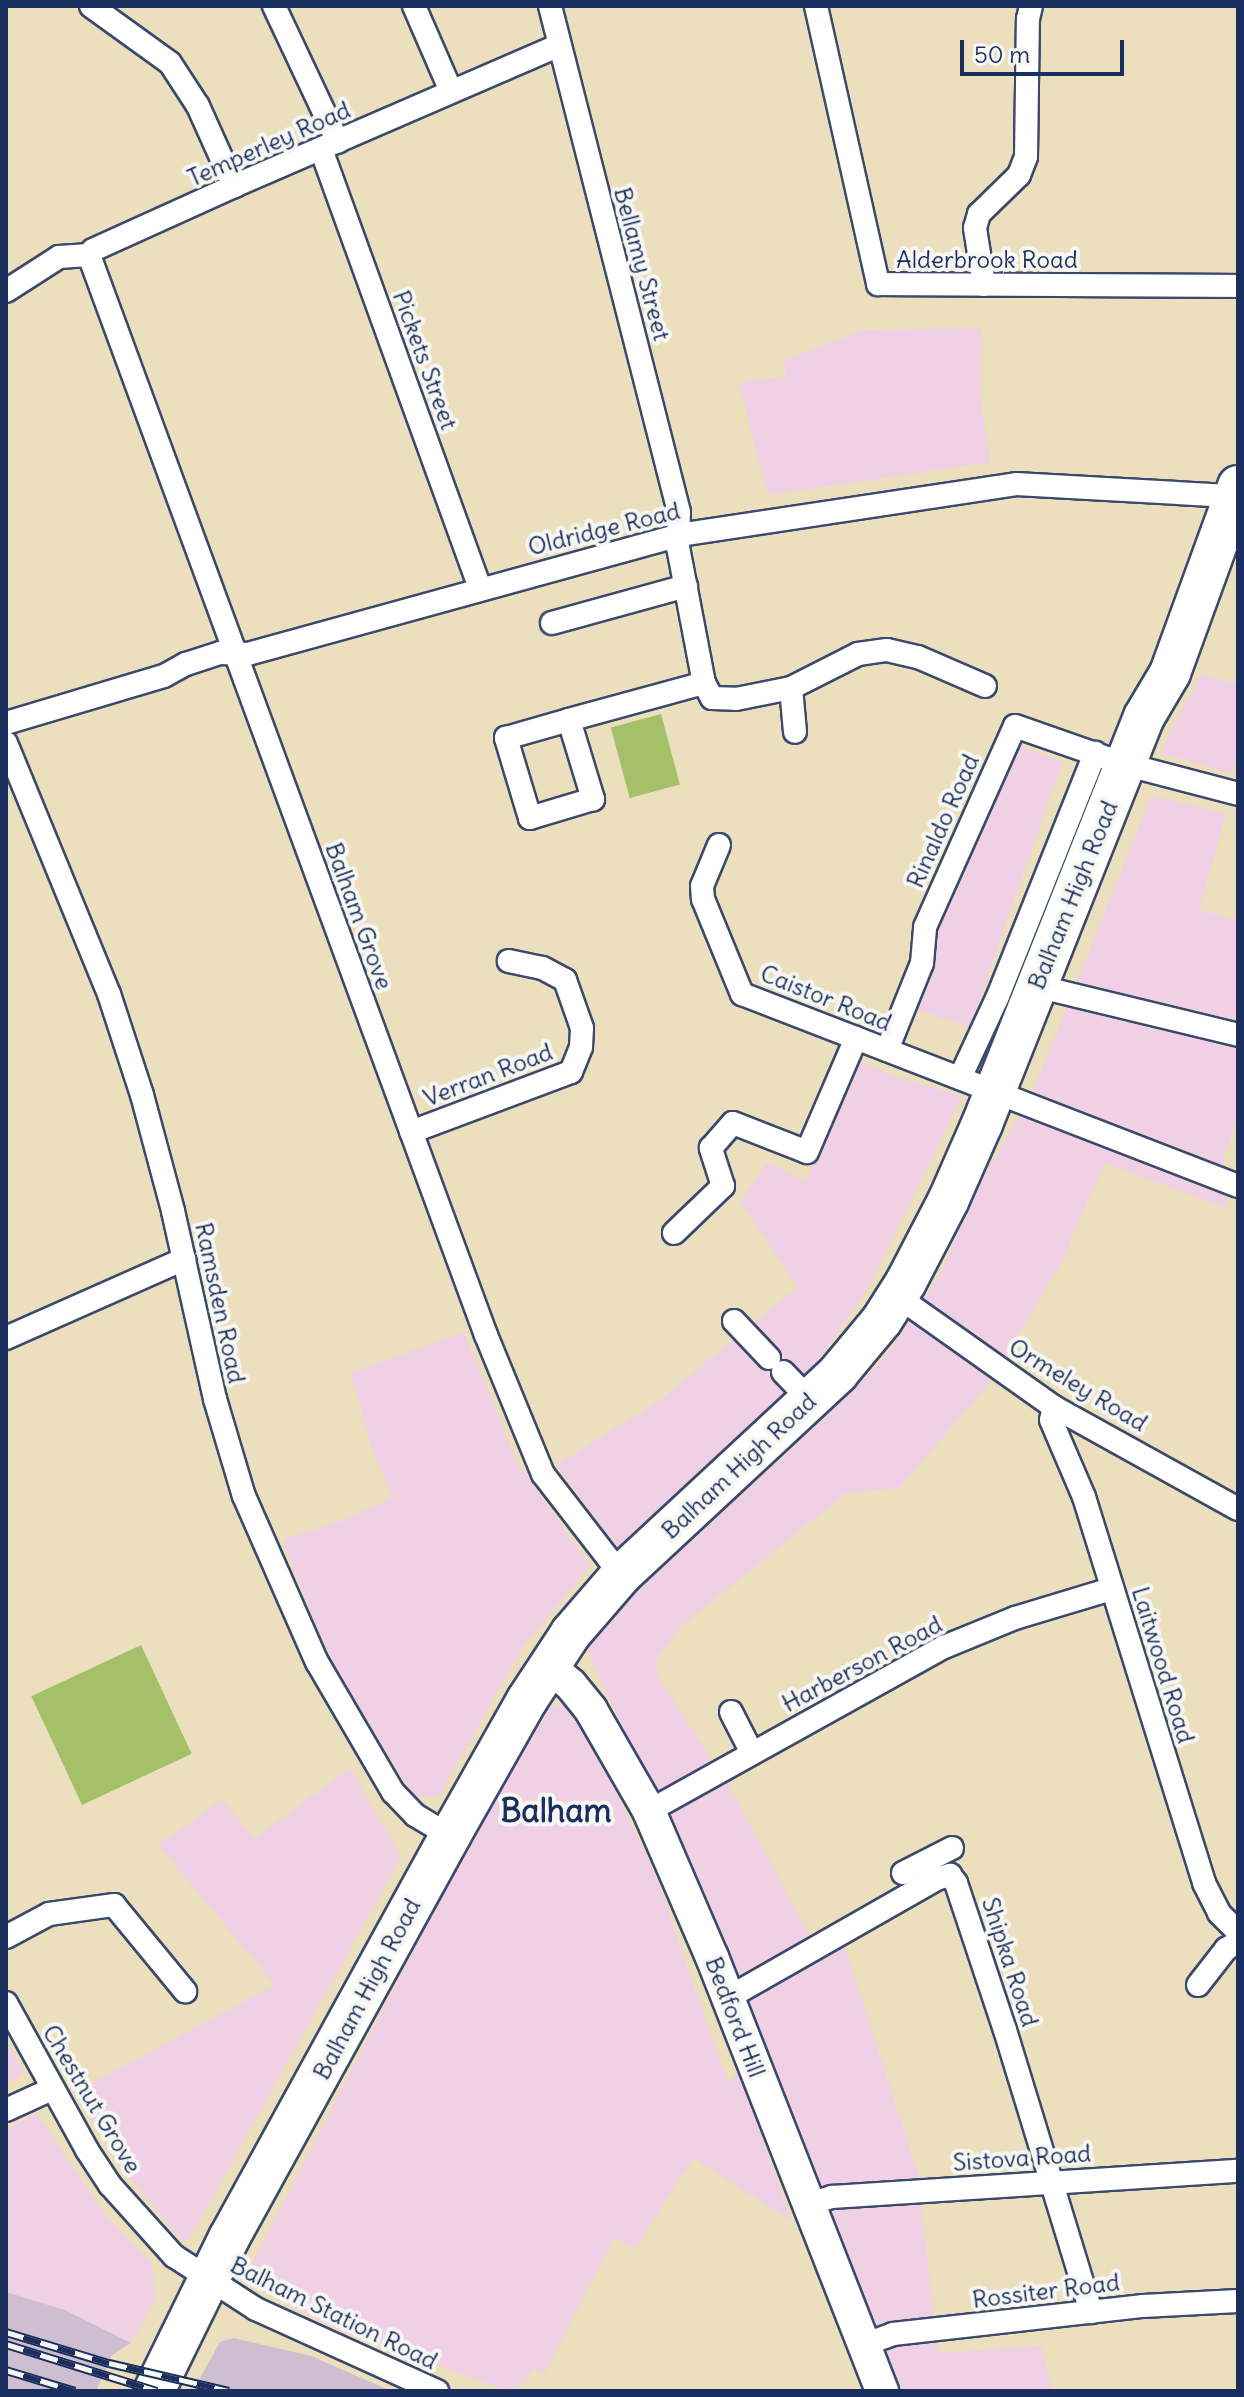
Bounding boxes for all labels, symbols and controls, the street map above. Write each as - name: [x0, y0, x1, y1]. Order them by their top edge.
- scale bar: [964, 24, 1128, 74]
- text: 50 m: [974, 39, 1030, 69]
- street label: Temperley Road: [183, 95, 355, 193]
- street label: Bellamy Street: [608, 184, 676, 344]
- street label: Alderbrook Road: [896, 246, 1078, 274]
- street label: Pickets Street: [387, 287, 463, 433]
- street label: Oldridge Road: [525, 496, 683, 562]
- street label: Rinaldo Road: [901, 750, 985, 892]
- street label: Balham High Road: [1022, 796, 1124, 994]
- street label: Balham Grove: [319, 839, 399, 993]
- street label: Caistor Road: [756, 959, 896, 1037]
- street label: Verran Road: [419, 1037, 557, 1113]
- street label: Ramsden Road: [189, 1220, 251, 1386]
- street label: Ormeley Road: [1004, 1332, 1152, 1438]
- street label: Balham High Road: [656, 1387, 822, 1545]
- street label: Laitwood Road: [1126, 1583, 1200, 1747]
- street label: Harberson Road: [777, 1610, 947, 1718]
- district label: Balham: [500, 1792, 612, 1830]
- street label: Balham High Road: [307, 1894, 427, 2084]
- street label: Shipka Road: [976, 1894, 1044, 2030]
- street label: Bedford Hill: [699, 1953, 771, 2081]
- street label: Chestnut Grove: [36, 2020, 148, 2178]
- street label: Sistova Road: [952, 2139, 1092, 2177]
- street label: Balham Station Road: [226, 2250, 442, 2376]
- street label: Rossiter Road: [971, 2268, 1121, 2314]

